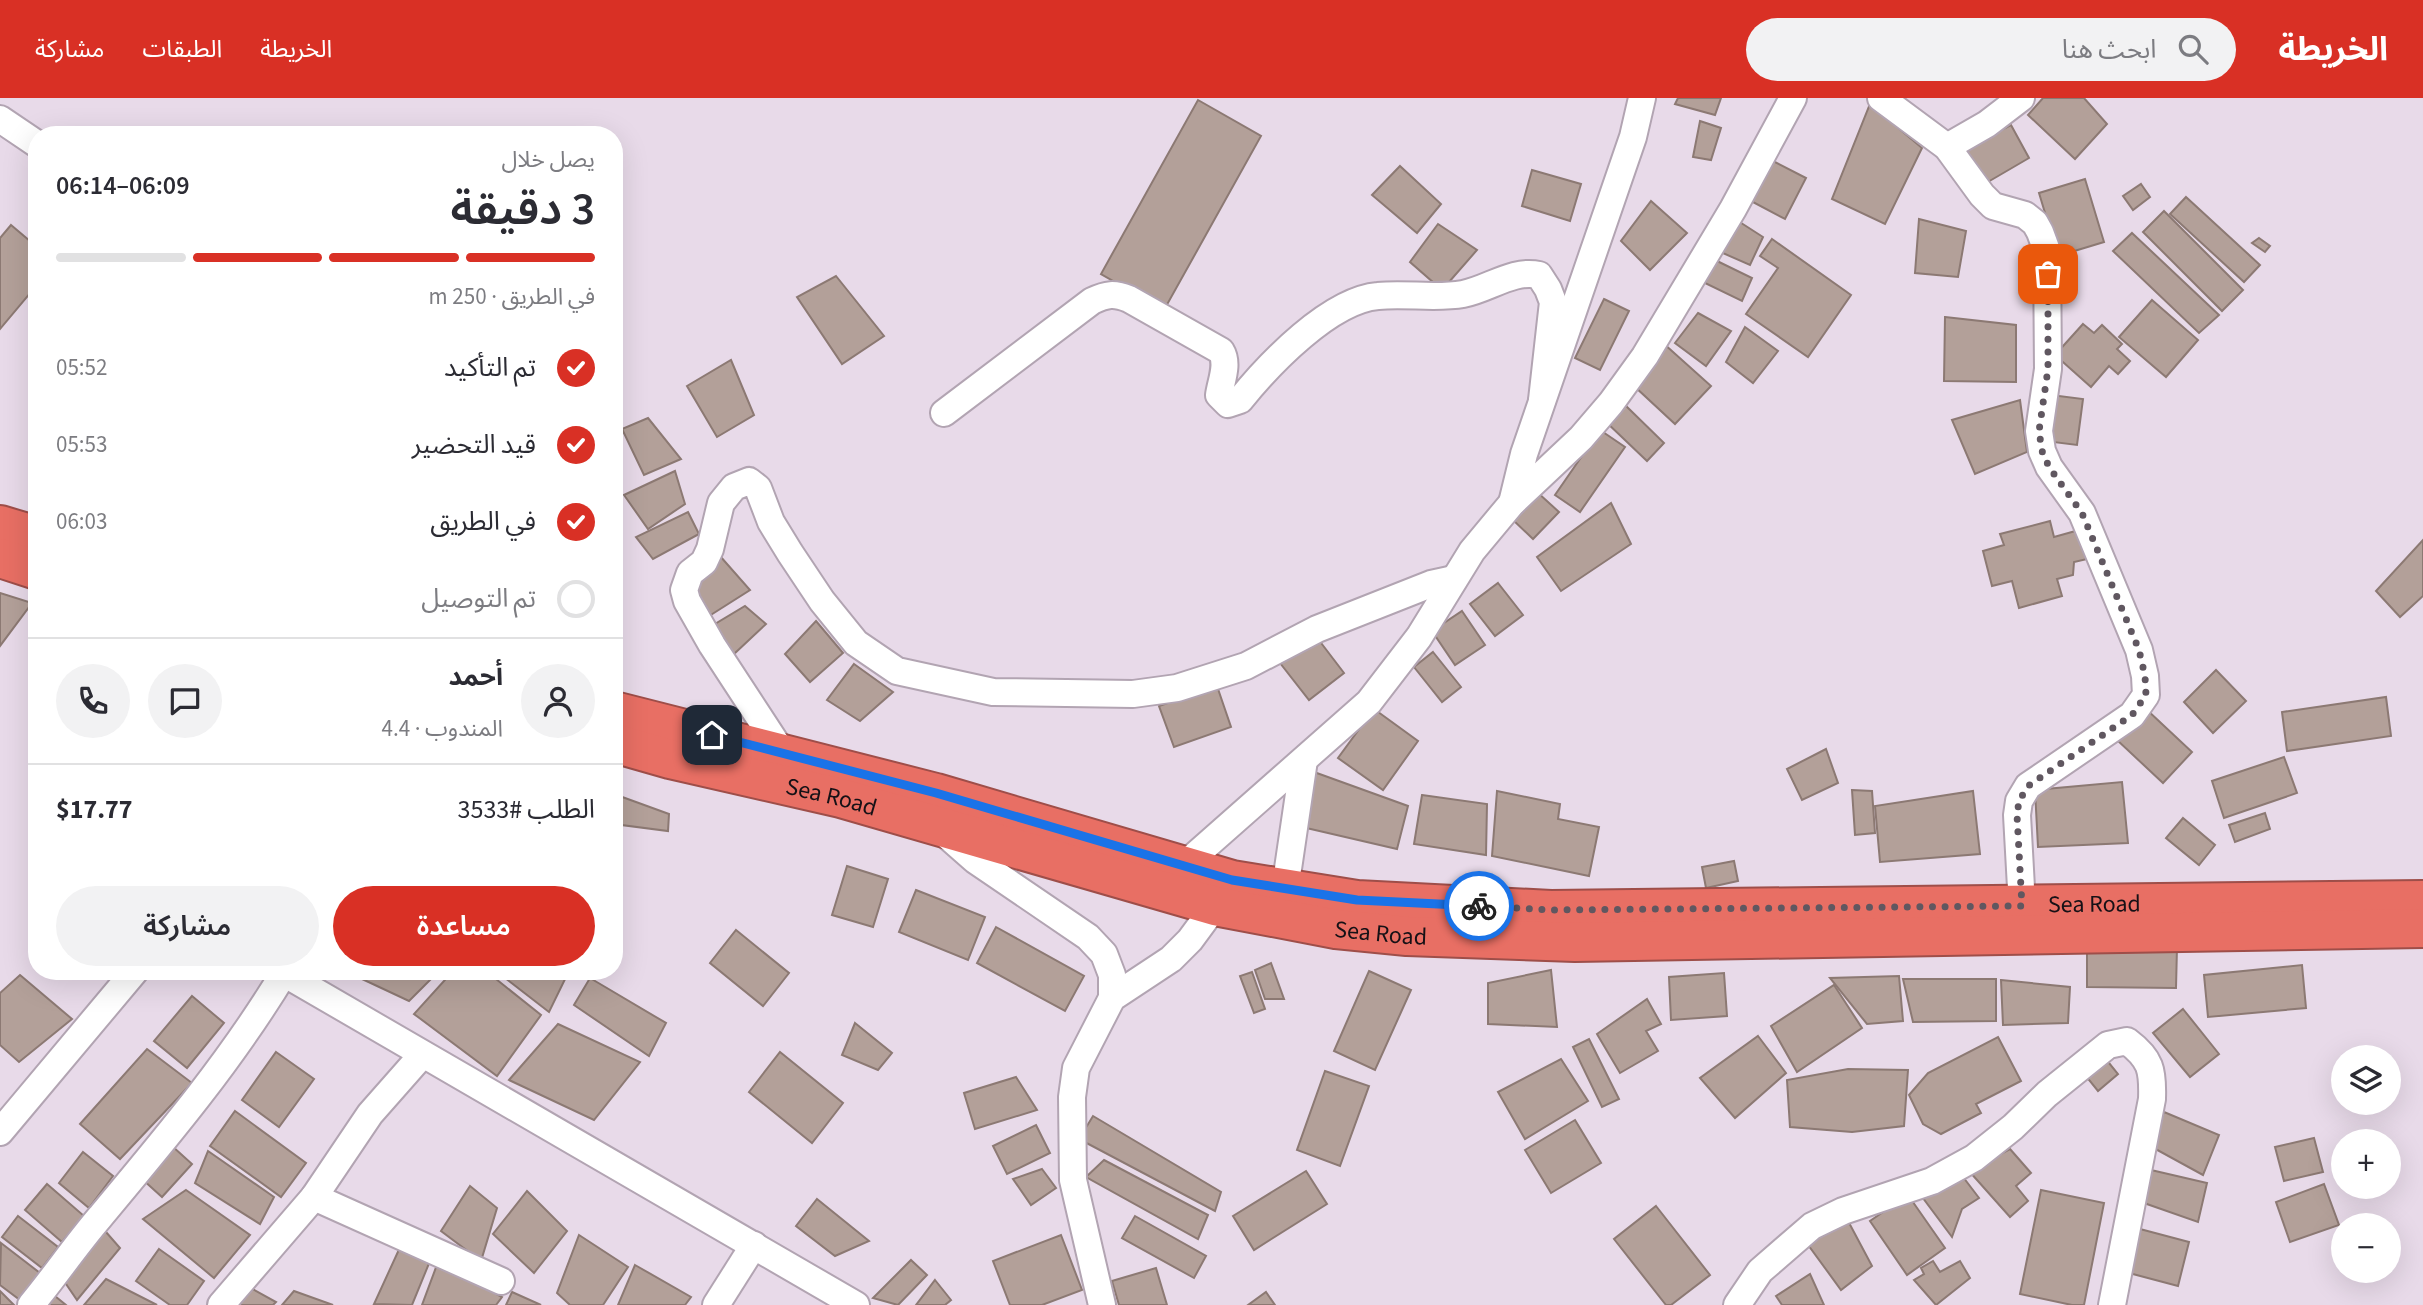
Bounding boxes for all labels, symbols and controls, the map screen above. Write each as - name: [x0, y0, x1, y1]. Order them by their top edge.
- search box: [1746, 18, 2236, 81]
- text: الخريطة: [2278, 26, 2388, 73]
- icon: search: [2174, 30, 2212, 68]
- text: ابحث هنا: [2062, 31, 2156, 68]
- text: مشاركة: [35, 32, 104, 67]
- text: الطبقات: [142, 32, 222, 67]
- text: الخريطة: [260, 32, 332, 67]
- text: يصل خلال: [502, 143, 595, 176]
- text: 06:09–06:14: [56, 167, 190, 204]
- text: 3 دقيقة: [451, 177, 595, 242]
- pin: [2018, 244, 2078, 304]
- icon: bag: [2029, 255, 2067, 293]
- text: في الطريق · 250 m: [429, 280, 595, 313]
- text: تم التأكيد: [444, 349, 536, 386]
- icon: check: [557, 349, 595, 387]
- text: 05:52: [56, 351, 107, 384]
- text: قيد التحضير: [412, 426, 536, 463]
- icon: check: [557, 426, 595, 464]
- text: 05:53: [56, 428, 107, 461]
- text: في الطريق: [430, 503, 536, 540]
- icon: check: [557, 503, 595, 541]
- text: 06:03: [56, 505, 107, 538]
- text: تم التوصيل: [421, 580, 536, 617]
- text: أحمد: [449, 658, 503, 695]
- button: phone: [56, 664, 130, 738]
- button: chat: [148, 664, 222, 738]
- button: person: [521, 664, 595, 738]
- pin: [682, 705, 742, 765]
- text: المندوب · 4.4: [381, 712, 503, 745]
- icon: home: [693, 716, 731, 754]
- street label: Sea Road: [782, 769, 881, 826]
- text: $17.77: [56, 791, 132, 828]
- text: الطلب #3533: [458, 791, 595, 828]
- courier: [1444, 871, 1514, 941]
- button: مشاركة: [56, 886, 319, 966]
- button: مساعدة: [333, 886, 595, 966]
- street label: Sea Road: [2048, 886, 2141, 922]
- icon: bike: [1460, 887, 1498, 925]
- street label: Sea Road: [1333, 912, 1428, 955]
- map controls: [2331, 1045, 2401, 1283]
- button: layers: [2331, 1045, 2401, 1115]
- button: +: [2331, 1129, 2401, 1199]
- button: −: [2331, 1213, 2401, 1283]

